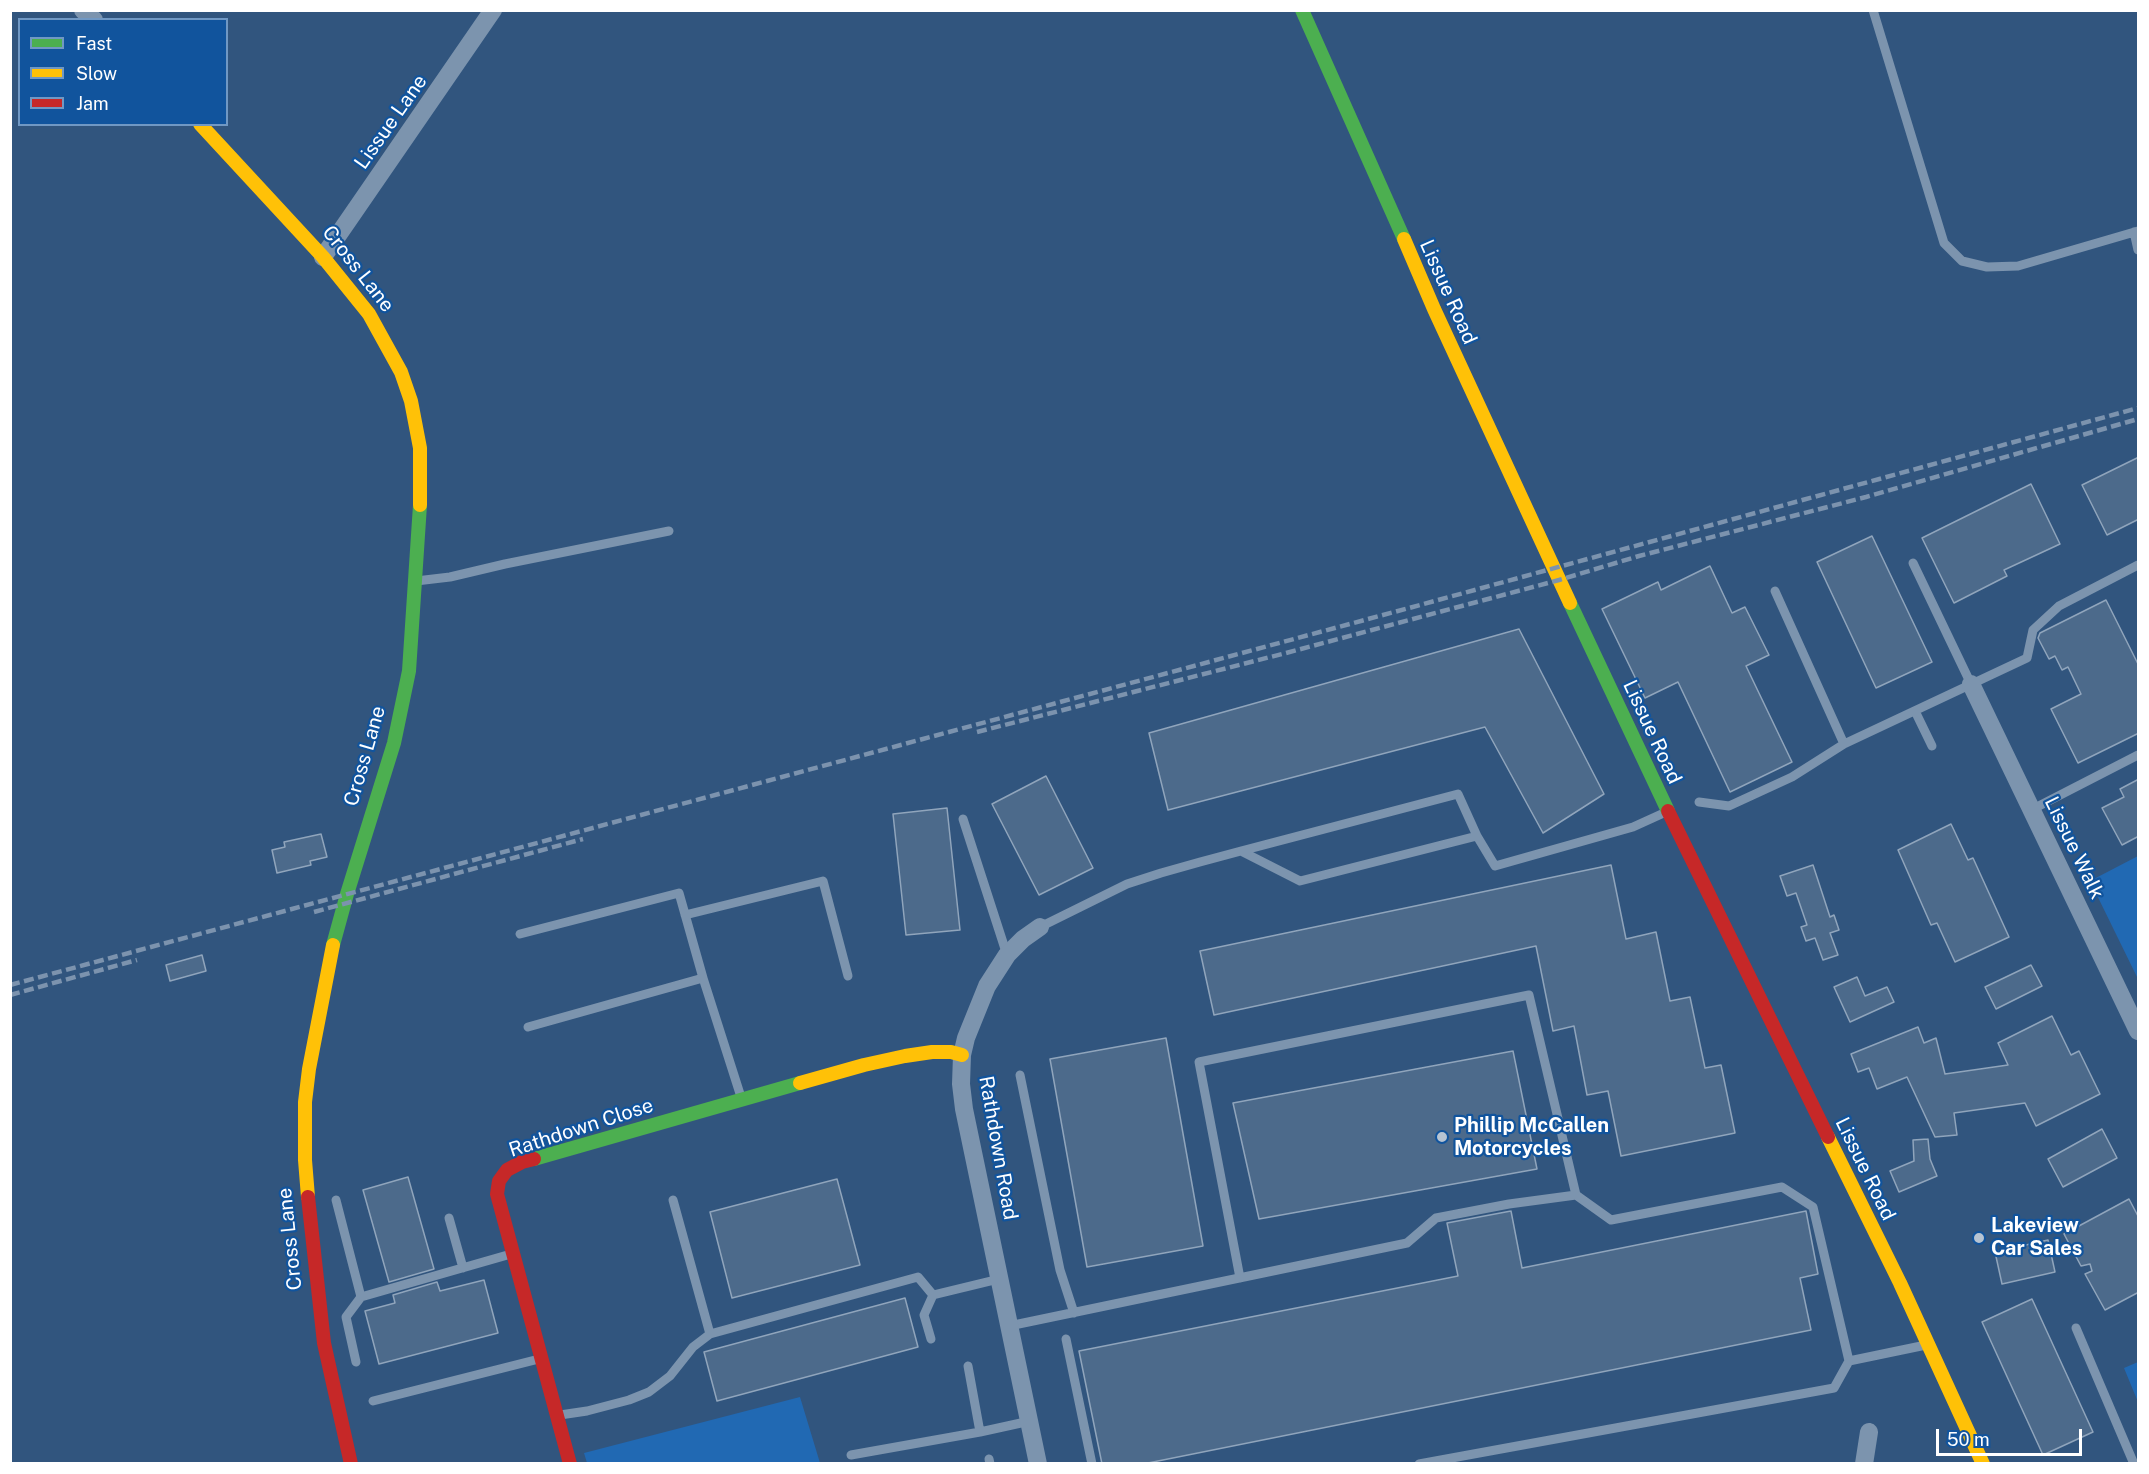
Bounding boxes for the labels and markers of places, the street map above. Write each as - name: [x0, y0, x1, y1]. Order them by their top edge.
- place label: Phillip McCallen Motorcycles: [1454, 1114, 1609, 1161]
- marker: Phillip McCallen Motorcycles: [1435, 1130, 1449, 1144]
- place label: Lakeview Car Sales: [1991, 1214, 2082, 1261]
- marker: Lakeview Car Sales: [1972, 1231, 1986, 1245]

